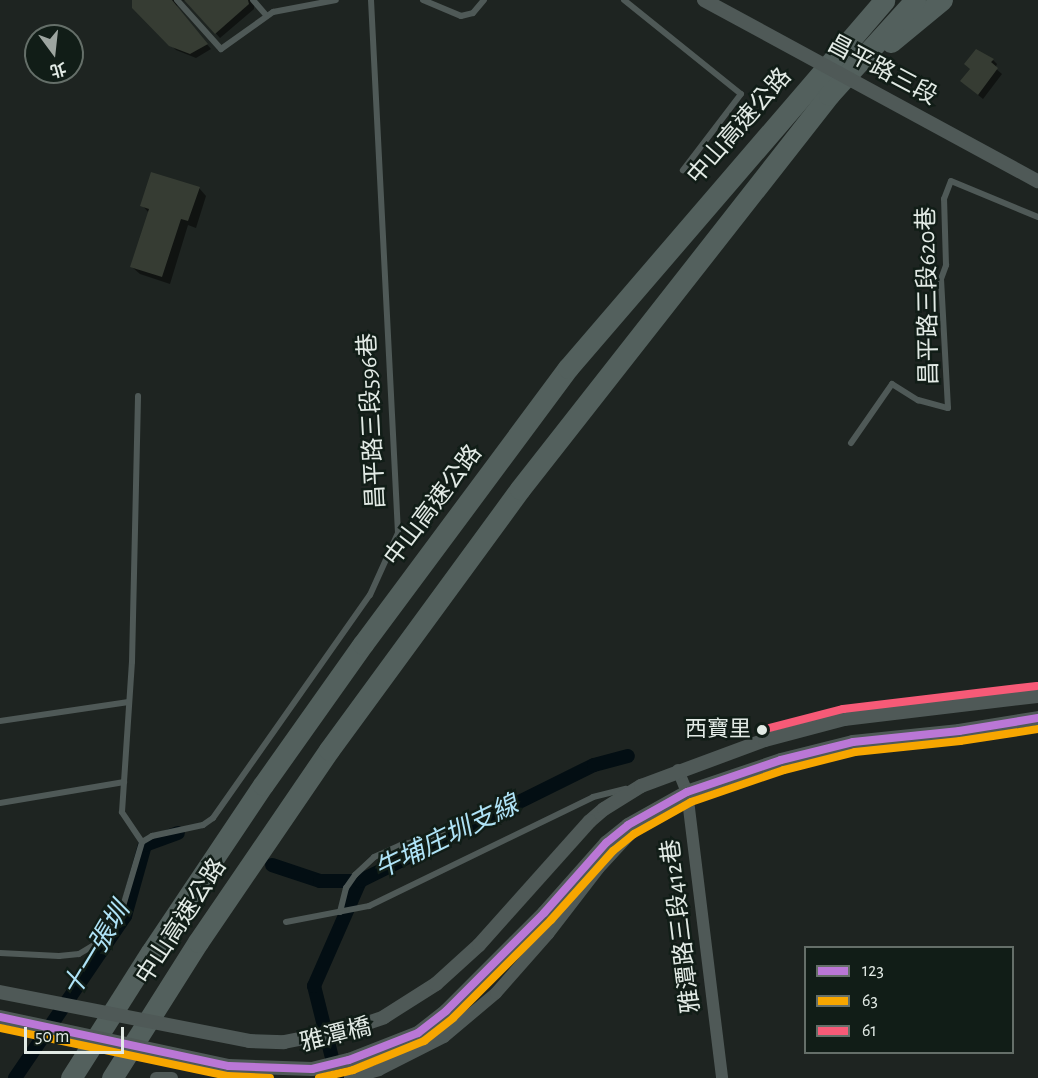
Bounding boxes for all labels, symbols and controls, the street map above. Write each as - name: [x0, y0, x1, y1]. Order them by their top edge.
- north arrow: [24, 24, 84, 84]
- street label: 昌平路三段: [822, 30, 942, 112]
- text: 北: [48, 60, 68, 79]
- street label: 中山高速公路: [682, 63, 798, 191]
- street label: 昌平路三段620巷: [913, 206, 945, 386]
- street label: 昌平路三段596巷: [354, 332, 392, 510]
- street label: 中山高速公路: [379, 440, 489, 572]
- place label: 西寶里: [685, 717, 751, 743]
- marker: 西寶里: [756, 724, 768, 736]
- water label: 牛埔庄圳支線: [370, 790, 524, 886]
- street label: 雅潭路三段412巷: [657, 838, 707, 1014]
- street label: 中山高速公路: [131, 854, 233, 990]
- water label: 十一張圳: [57, 897, 137, 1003]
- legend: [804, 946, 1014, 1054]
- text: 123: [862, 962, 884, 980]
- text: 63: [862, 992, 878, 1010]
- street label: 雅潭橋: [298, 1013, 374, 1059]
- scale bar: [27, 1015, 128, 1053]
- text: 61: [862, 1022, 877, 1040]
- text: 50 m: [35, 1028, 69, 1046]

